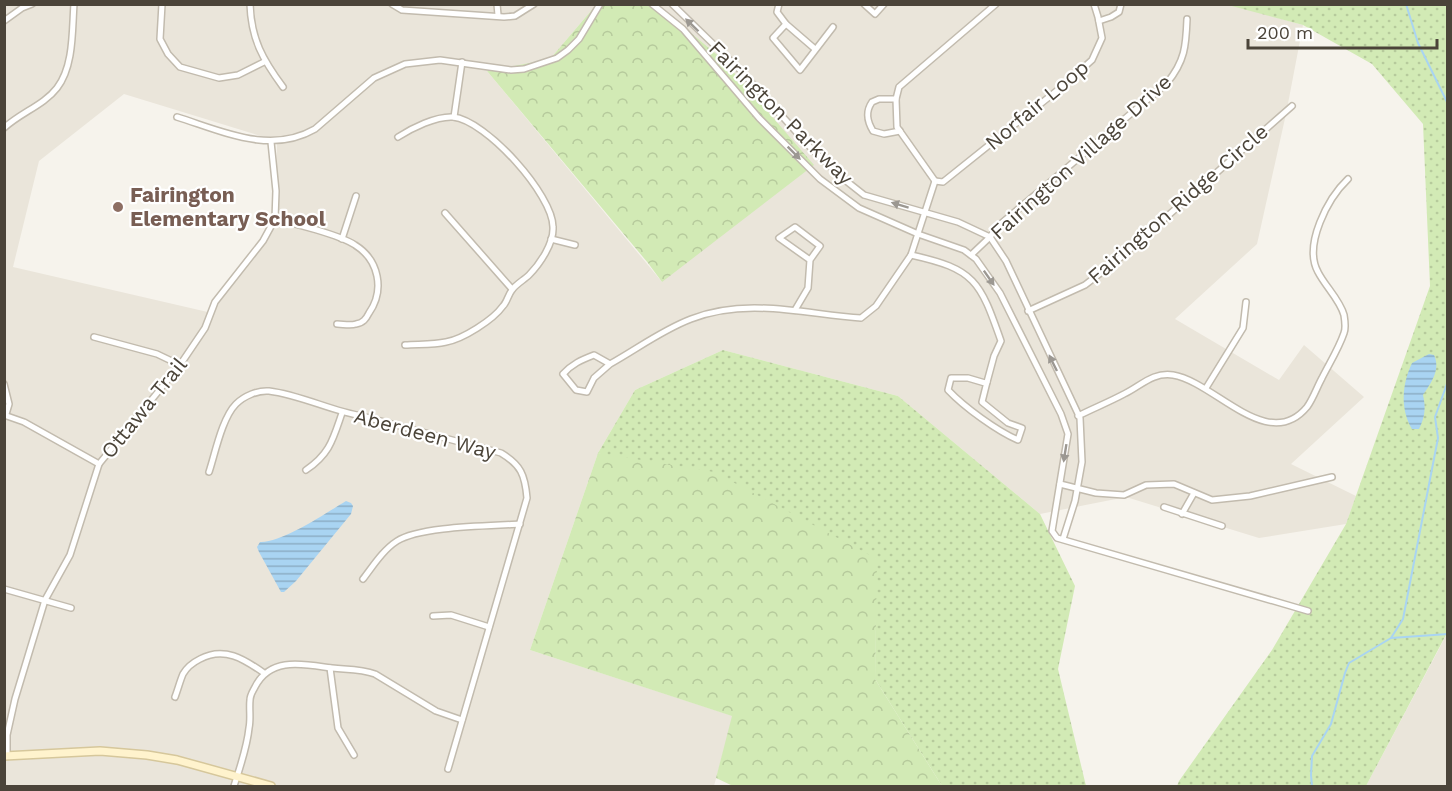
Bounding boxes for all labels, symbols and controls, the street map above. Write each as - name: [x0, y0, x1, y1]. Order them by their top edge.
- scale bar: [1248, 12, 1437, 50]
- one-way arrow: [686, 18, 700, 32]
- text: 200 m: [1257, 22, 1313, 43]
- street label: Fairington Parkway: [704, 35, 859, 190]
- street label: Norfair Loop: [980, 54, 1094, 155]
- street label: Fairington Village Drive: [985, 69, 1176, 245]
- street label: Fairington Ridge Circle: [1082, 119, 1273, 289]
- one-way arrow: [786, 145, 800, 159]
- place label: Fairington Elementary School: [130, 182, 326, 231]
- marker: Fairington Elementary School: [111, 200, 125, 214]
- one-way arrow: [891, 200, 909, 209]
- one-way arrow: [983, 269, 995, 285]
- street label: Ottawa Trail: [95, 352, 192, 463]
- one-way arrow: [1048, 354, 1057, 371]
- street label: Aberdeen Way: [351, 403, 499, 465]
- one-way arrow: [1061, 444, 1070, 463]

